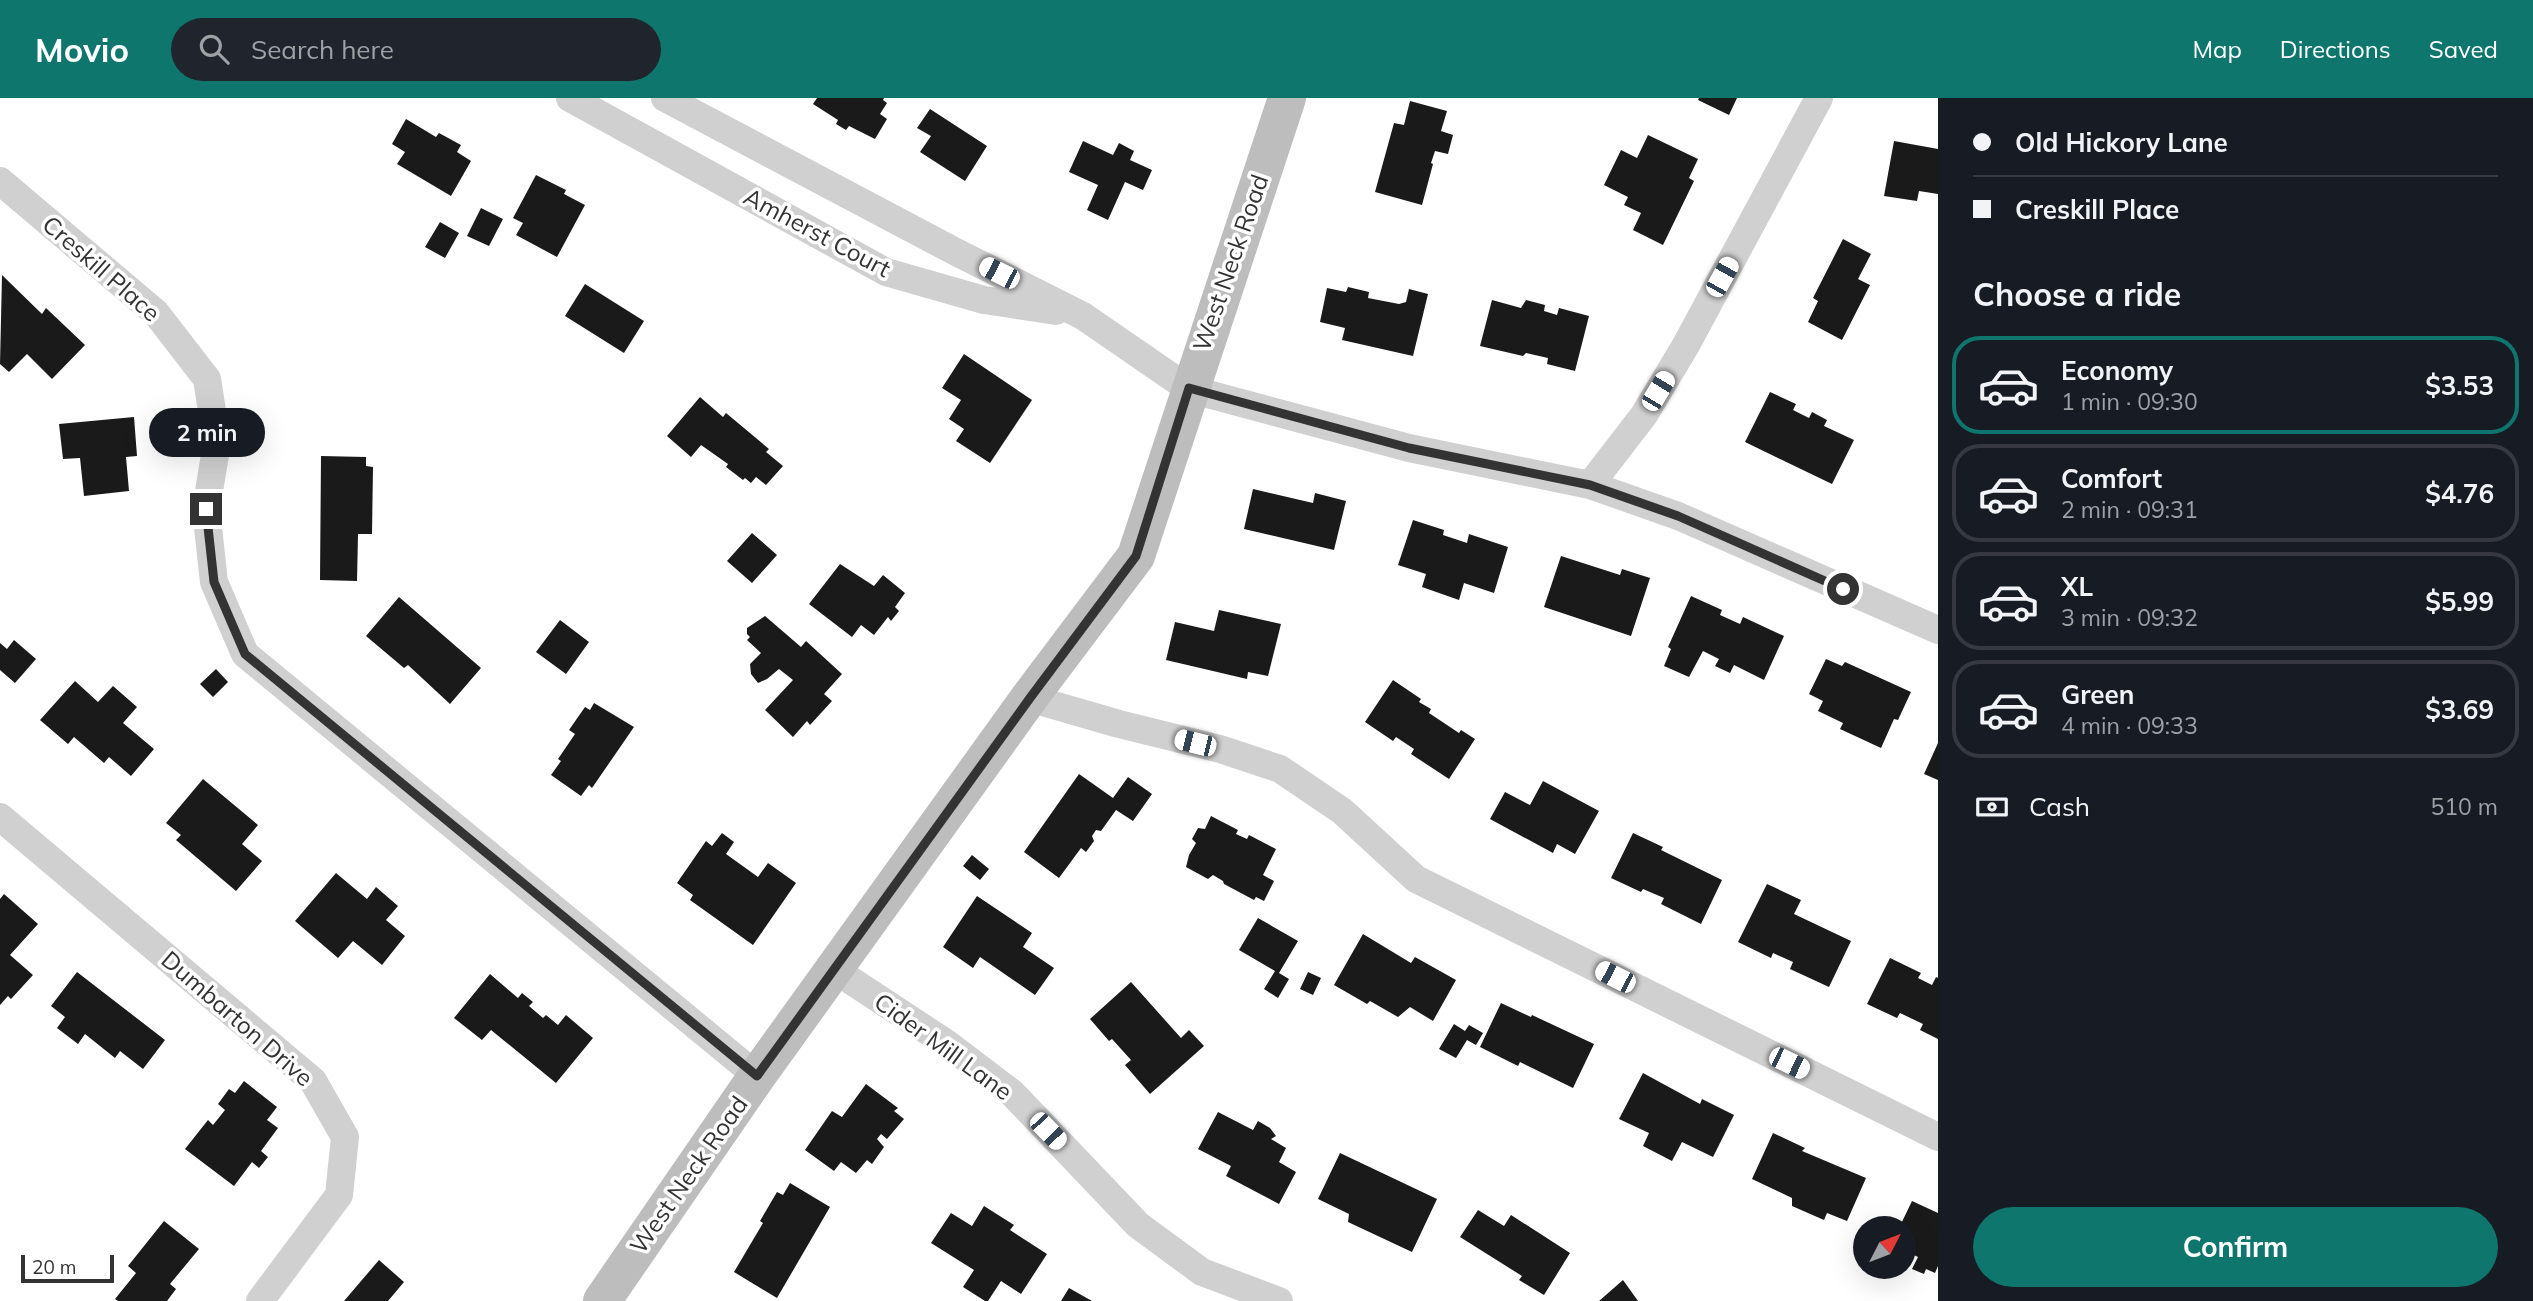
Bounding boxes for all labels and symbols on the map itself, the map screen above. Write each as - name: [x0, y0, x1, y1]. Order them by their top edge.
- street label: West Neck Road: [1186, 170, 1274, 355]
- street label: Amherst Court: [739, 181, 896, 283]
- street label: Creskill Place: [37, 209, 167, 328]
- car: [976, 254, 1023, 292]
- car: [1703, 254, 1742, 300]
- car: [1639, 368, 1678, 414]
- callout: 2 min: [148, 408, 264, 456]
- route end: [190, 493, 222, 525]
- route start: [1827, 573, 1859, 605]
- car: [1173, 728, 1218, 758]
- street label: Dumbarton Drive: [156, 944, 320, 1092]
- car: [1592, 958, 1639, 996]
- street label: Cider Mill Lane: [869, 986, 1018, 1106]
- car: [1766, 1044, 1813, 1082]
- street label: West Neck Road: [623, 1090, 754, 1259]
- car: [1026, 1109, 1071, 1153]
- north arrow: [1853, 1216, 1916, 1279]
- scale bar: [21, 1252, 114, 1284]

